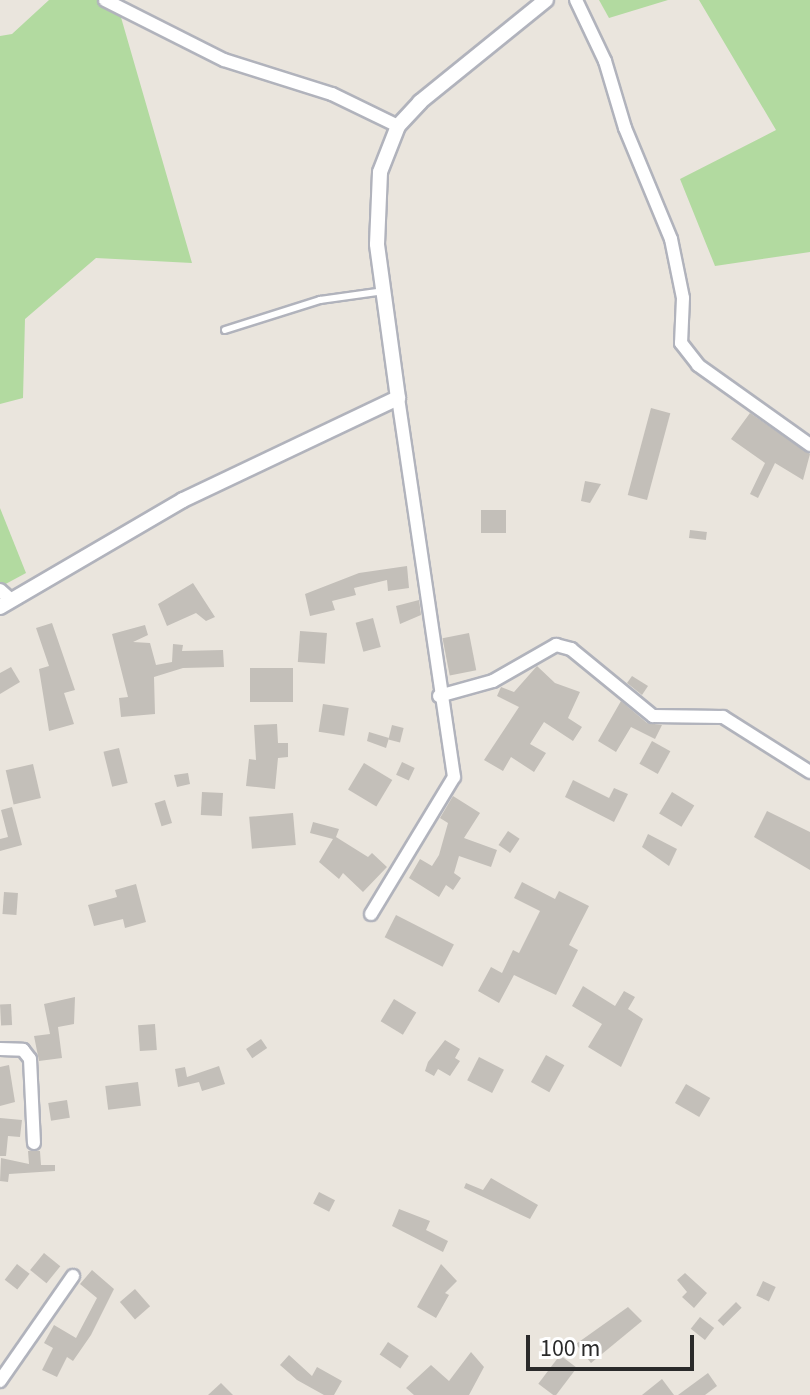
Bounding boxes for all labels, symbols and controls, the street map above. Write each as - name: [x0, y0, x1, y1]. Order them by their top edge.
- scale bar: [530, 1319, 698, 1369]
- text: 100 m: [540, 1331, 600, 1366]

